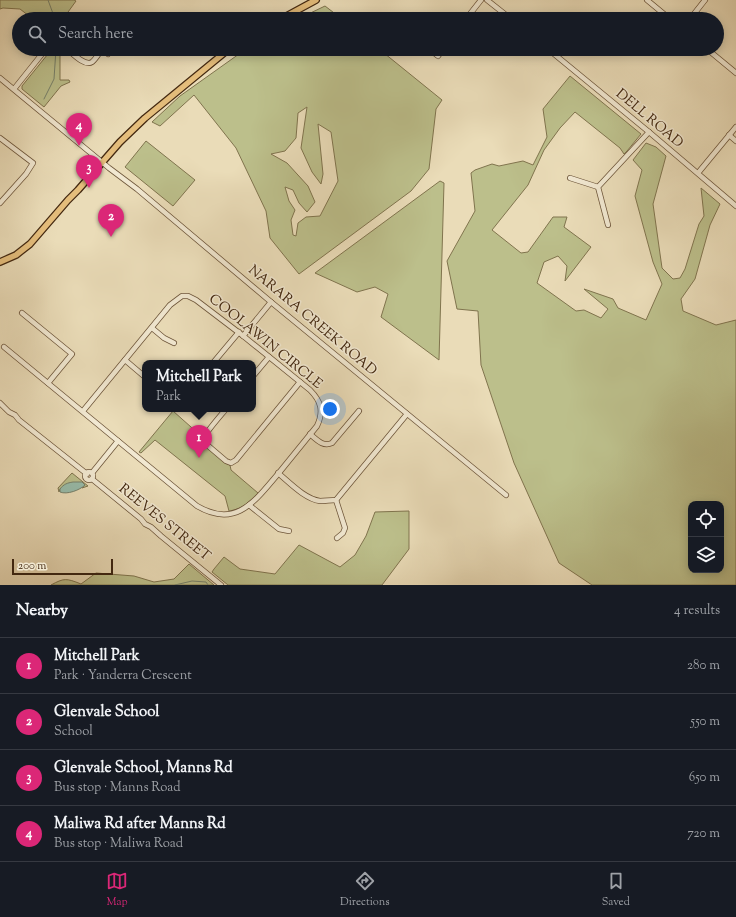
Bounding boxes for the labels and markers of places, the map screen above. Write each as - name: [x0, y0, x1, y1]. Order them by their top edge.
- pin: 4: [66, 113, 92, 146]
- pin: 3: [76, 155, 102, 188]
- pin: 2: [98, 204, 124, 237]
- pin: 1: [186, 425, 212, 458]

